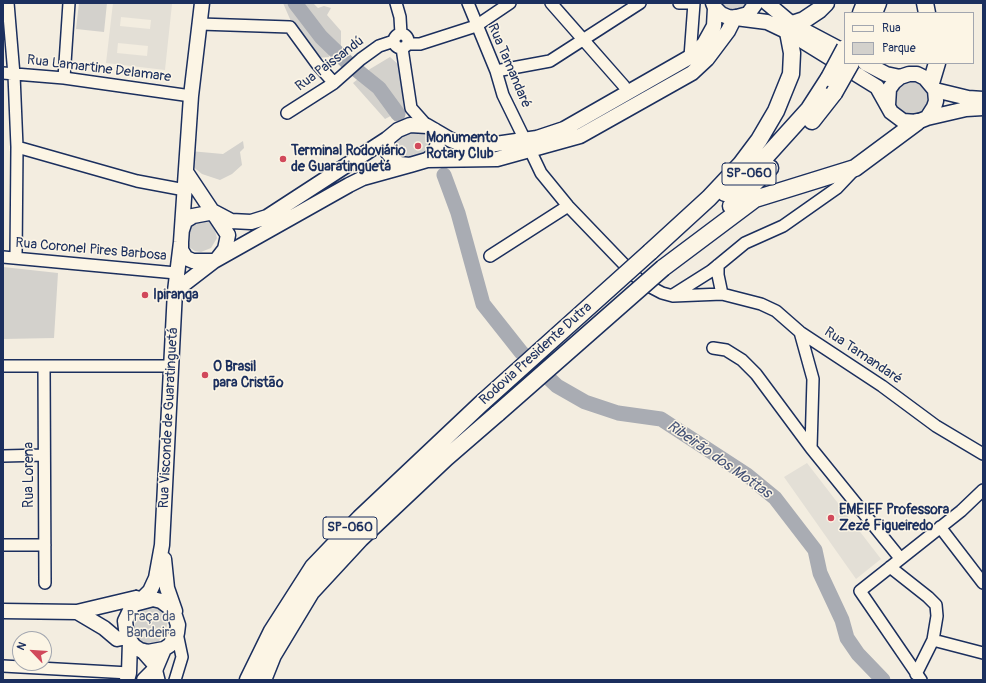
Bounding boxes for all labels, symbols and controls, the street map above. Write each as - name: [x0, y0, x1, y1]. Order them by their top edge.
- legend: [844, 12, 974, 64]
- street label: Rua Tamandaré: [484, 21, 534, 111]
- text: Rua: [882, 21, 901, 36]
- street label: Rua Paissandú: [292, 33, 368, 95]
- text: Parque: [882, 41, 916, 56]
- street label: Rua Lamartine Delamare: [26, 52, 172, 86]
- place label: Monumento Rotary Club: [426, 130, 498, 162]
- marker: Monumento Rotary Club: [413, 141, 423, 151]
- place label: Terminal Rodoviário de Guaratinguetá: [291, 143, 405, 176]
- marker: Terminal Rodoviário de Guaratinguetá: [278, 154, 288, 164]
- road number: SP-060: [722, 163, 776, 185]
- street label: Rua Coronel Pires Barbosa: [15, 235, 167, 265]
- place label: Ipiranga: [153, 287, 199, 303]
- marker: Ipiranga: [140, 290, 150, 300]
- street label: Rodovia Presidente Dutra: [476, 299, 596, 409]
- street label: Rua Tamandaré: [821, 324, 905, 388]
- street label: Rua Visconde de Guaratinguetá: [156, 327, 182, 509]
- place label: O Brasil para Cristão: [213, 359, 283, 392]
- marker: O Brasil para Cristão: [200, 370, 210, 380]
- water label: Ribeirão dos Mottas: [664, 417, 774, 503]
- street label: Rua Lorena: [21, 442, 37, 508]
- place label: EMEIEF Professora Zezé Figueiredo: [839, 502, 949, 534]
- marker: EMEIEF Professora Zezé Figueiredo: [826, 513, 836, 523]
- road number: SP-060: [323, 517, 377, 539]
- park label: Praça da Bandeira: [126, 609, 176, 642]
- north arrow: [12, 631, 52, 671]
- text: N: [14, 640, 29, 652]

